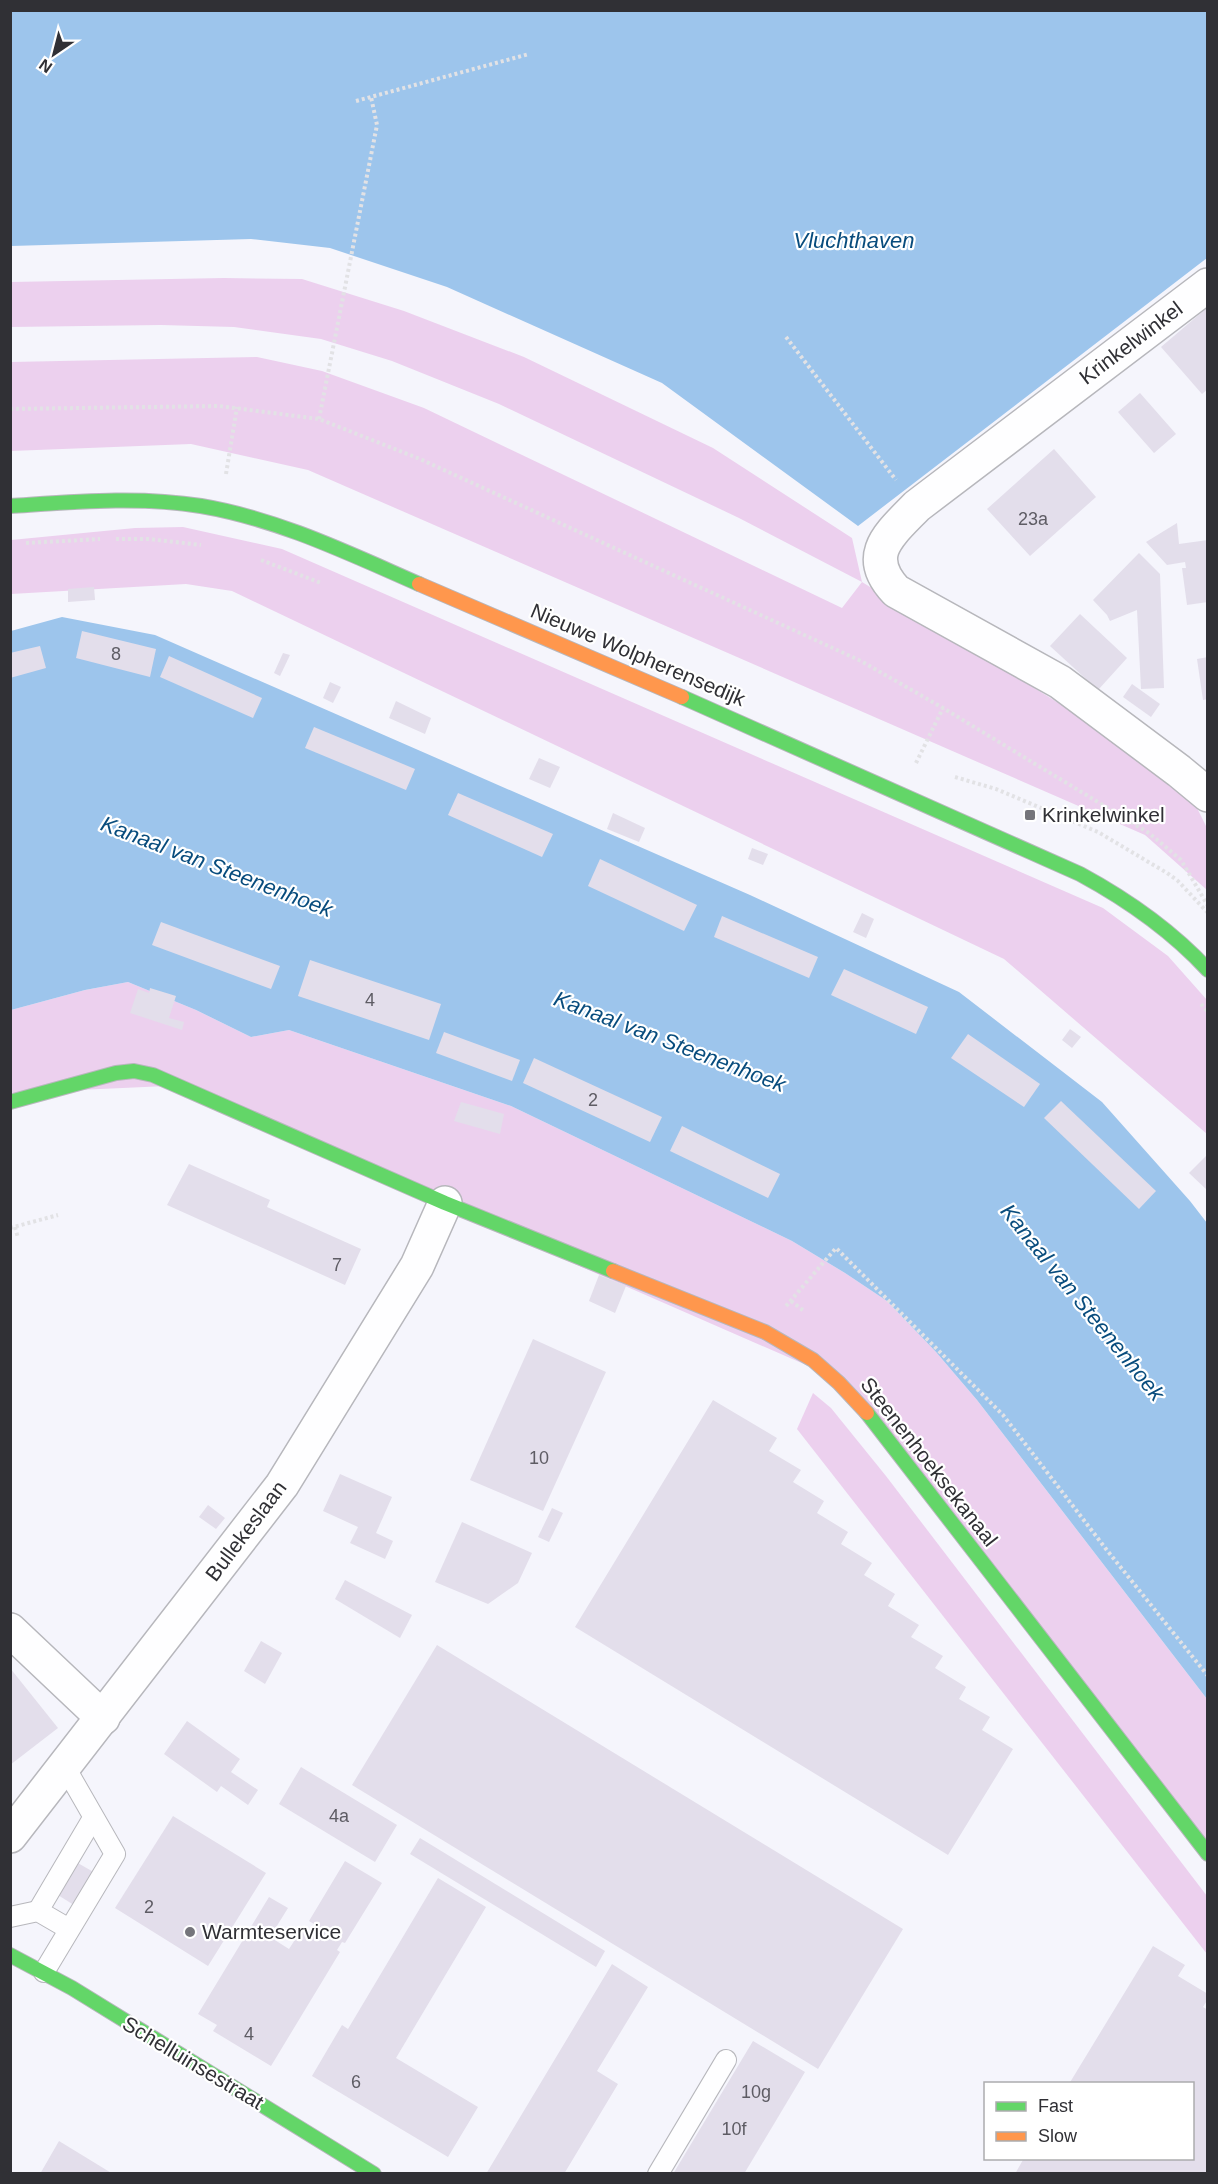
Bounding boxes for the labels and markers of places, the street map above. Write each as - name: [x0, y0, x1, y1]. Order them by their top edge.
- place label: Krinkelwinkel: [1042, 803, 1165, 826]
- marker: Krinkelwinkel: [1023, 808, 1037, 822]
- place label: Warmteservice: [202, 1920, 341, 1943]
- marker: Warmteservice: [183, 1925, 197, 1939]

